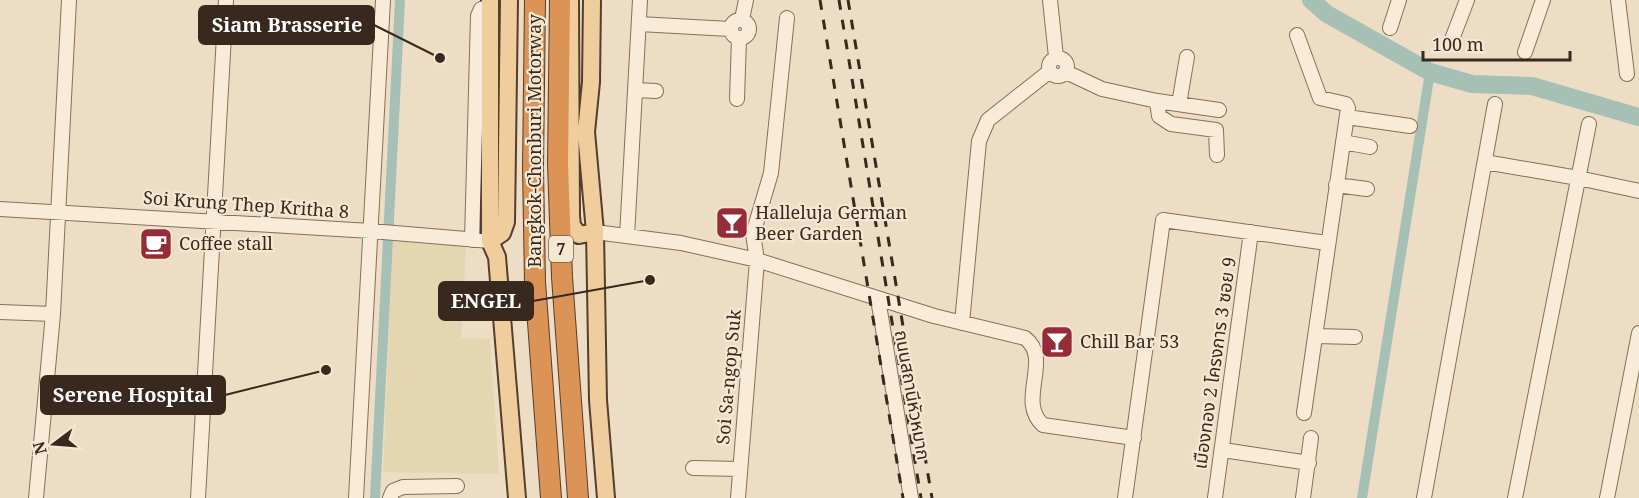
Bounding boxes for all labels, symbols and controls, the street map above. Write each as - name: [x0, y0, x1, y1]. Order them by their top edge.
- callout: Siam Brasserie: [199, 6, 374, 44]
- text: Siam Brasserie: [212, 11, 362, 38]
- street label: Bangkok-Chonburi Motorway: [522, 13, 546, 268]
- scale bar: [1423, 24, 1570, 62]
- text: 100 m: [1432, 32, 1484, 56]
- street label: Soi Krung Thep Kritha 8: [142, 185, 350, 223]
- place label: Halleluja German Beer Garden: [755, 200, 908, 245]
- bar icon: Halleluja German Beer Garden: [714, 205, 750, 241]
- cafe icon: Coffee stall: [138, 226, 174, 262]
- place label: Coffee stall: [179, 231, 273, 255]
- road number: 7: [549, 236, 573, 262]
- street label: เมืองทอง 2 โครงการ 3 ซอย 9: [1187, 255, 1241, 470]
- callout: ENGEL: [439, 282, 533, 320]
- text: ENGEL: [451, 287, 521, 314]
- street label: Soi Sa-ngop Suk: [710, 308, 746, 445]
- bar icon: Chill Bar 53: [1039, 324, 1075, 360]
- street label: ถนนสถานีหัวหมาก: [890, 328, 936, 462]
- place label: Chill Bar 53: [1080, 329, 1179, 353]
- callout: Serene Hospital: [41, 376, 225, 414]
- text: Serene Hospital: [53, 381, 213, 408]
- north arrow: [24, 414, 84, 474]
- text: N: [27, 439, 52, 457]

